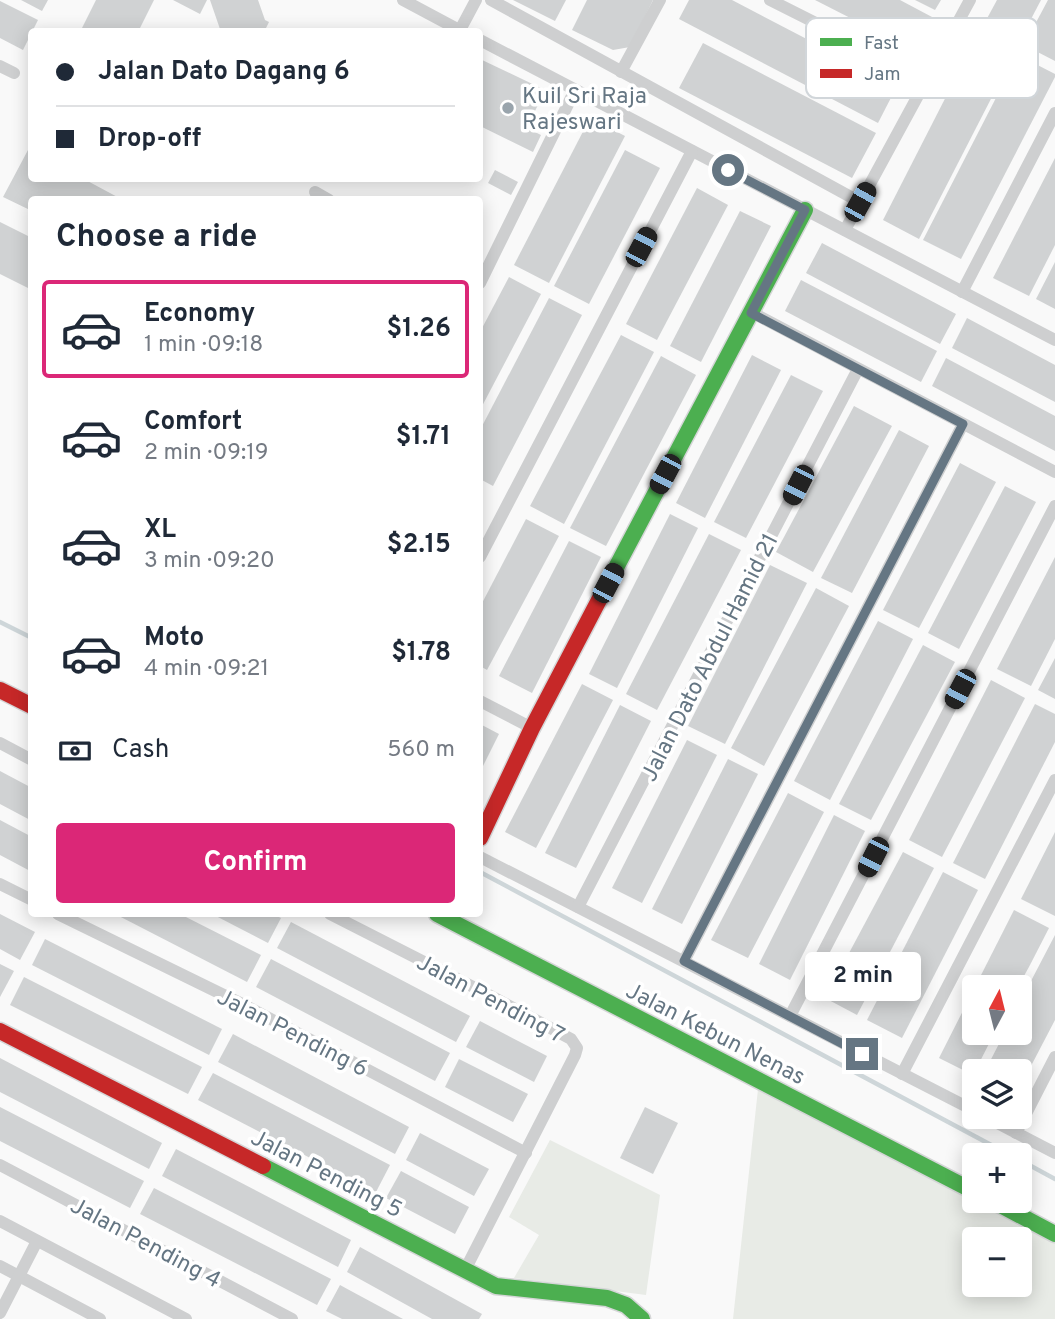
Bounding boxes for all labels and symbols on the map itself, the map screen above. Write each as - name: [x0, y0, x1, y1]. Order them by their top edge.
- legend: [806, 18, 1038, 98]
- text: Fast: [864, 32, 899, 56]
- text: Jam: [864, 63, 901, 87]
- place label: Kuil Sri Raja Rajeswari: [522, 83, 647, 138]
- marker: Kuil Sri Raja Rajeswari: [500, 100, 516, 116]
- route start: [712, 154, 744, 186]
- car: [841, 179, 880, 225]
- car: [622, 224, 661, 270]
- car: [646, 451, 685, 497]
- car: [780, 462, 817, 508]
- street label: Jalan Dato Abdul Hamid 21: [636, 529, 786, 787]
- car: [589, 560, 628, 606]
- car: [941, 666, 980, 712]
- car: [855, 834, 892, 880]
- street label: Jalan Pending 7: [411, 949, 569, 1051]
- callout: 2 min: [804, 953, 920, 1002]
- north arrow: [962, 975, 1032, 1045]
- street label: Jalan Kebun Nenas: [620, 977, 810, 1093]
- street label: Jalan Pending 6: [211, 984, 372, 1085]
- route end: [846, 1038, 878, 1070]
- street label: Jalan Pending 5: [245, 1124, 407, 1226]
- street label: Jalan Pending 4: [64, 1192, 225, 1296]

